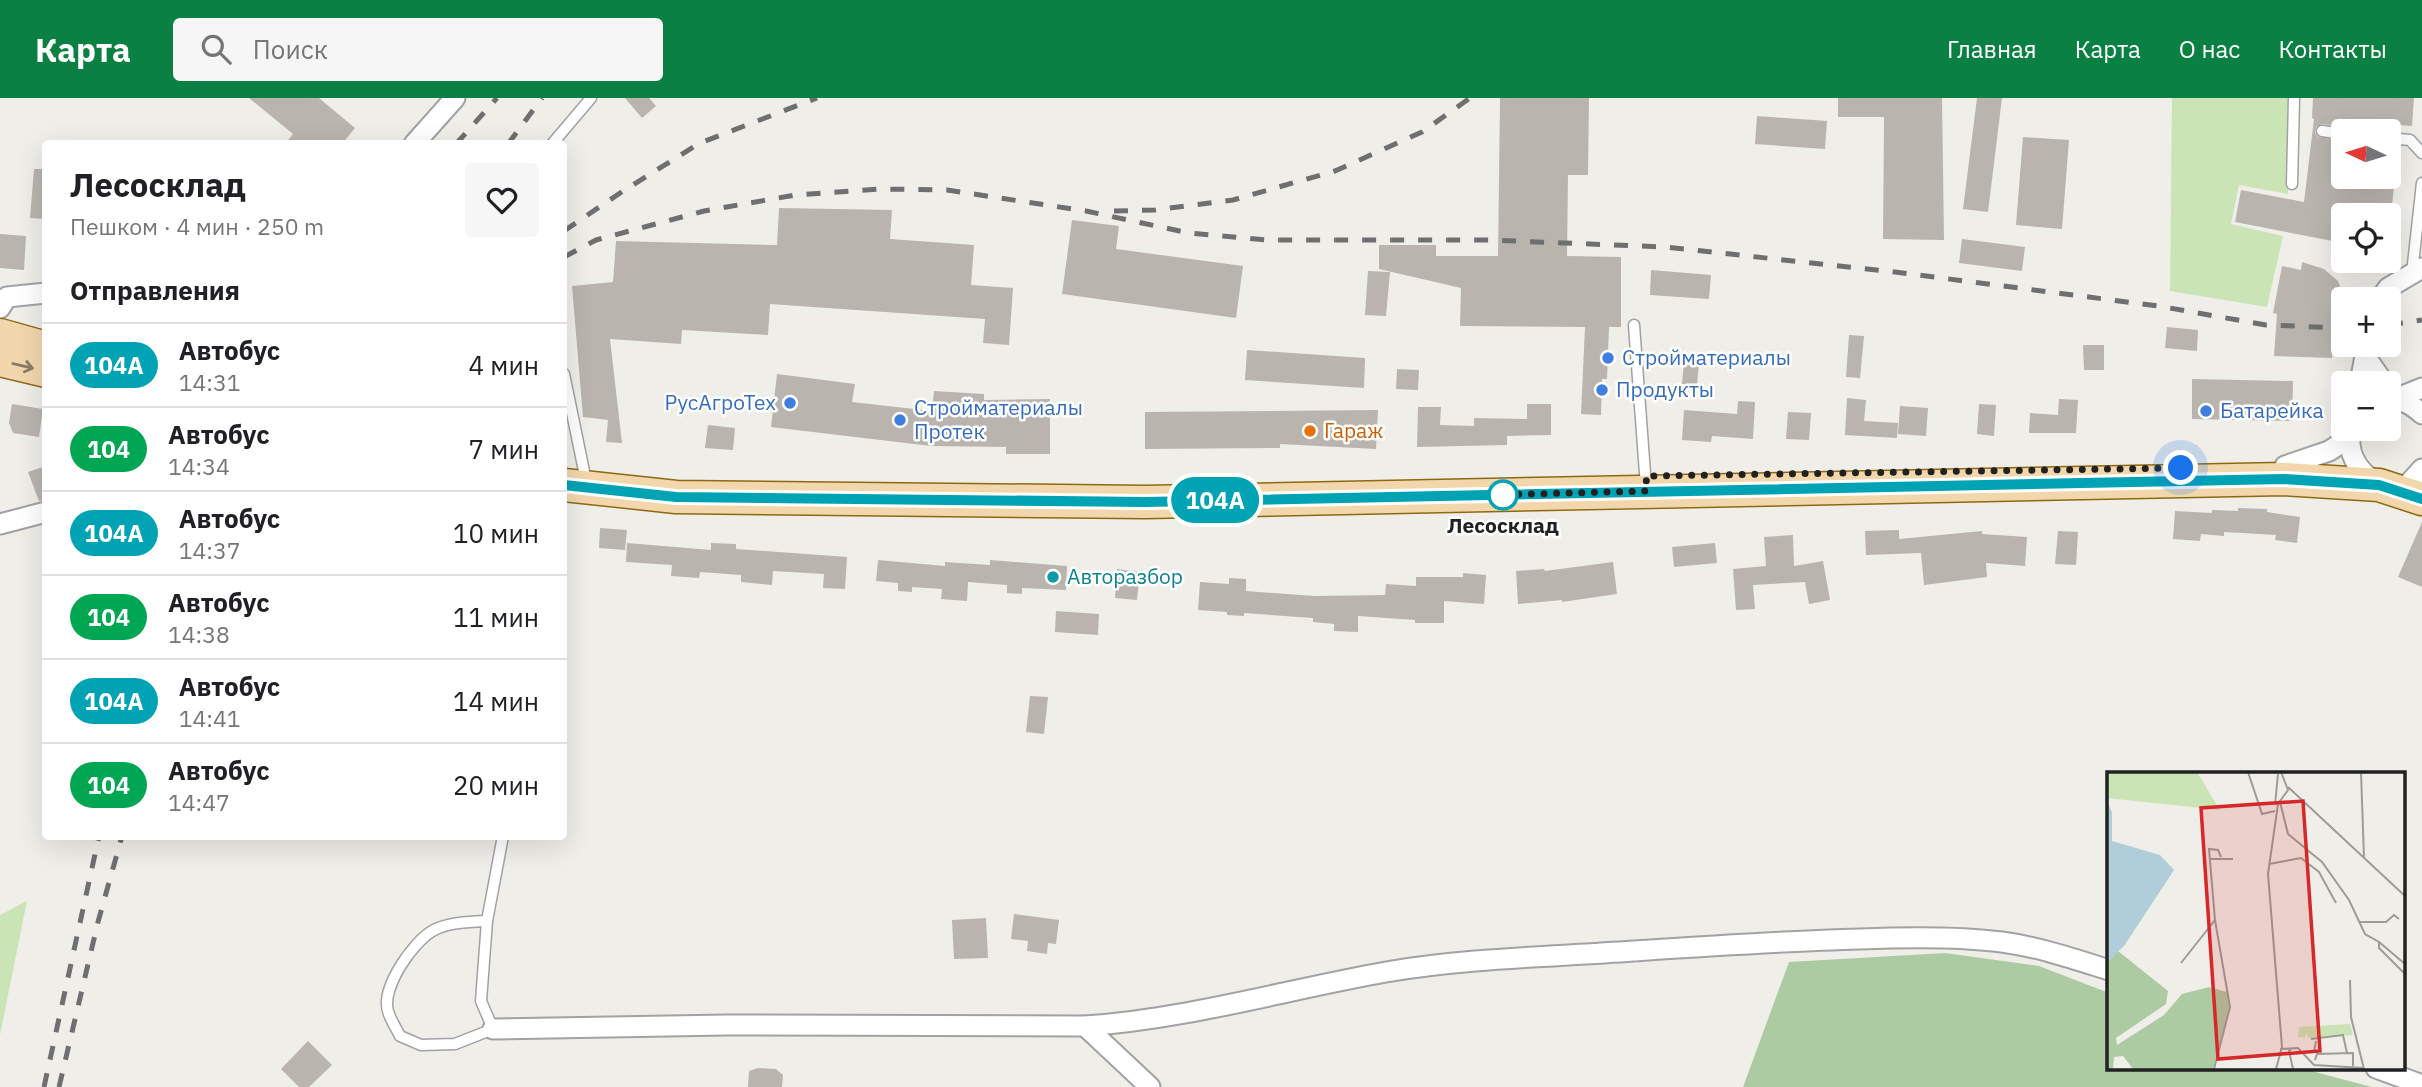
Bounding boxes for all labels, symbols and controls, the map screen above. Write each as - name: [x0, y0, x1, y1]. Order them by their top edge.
- search box: [173, 18, 663, 81]
- text: Карта: [35, 28, 131, 71]
- icon: search: [197, 30, 235, 68]
- text: Поиск: [253, 32, 328, 66]
- text: Главная: [1947, 33, 2037, 65]
- text: Карта: [2075, 33, 2141, 65]
- text: О нас: [2179, 33, 2240, 65]
- text: Контакты: [2278, 33, 2387, 65]
- north arrow: [2331, 119, 2401, 189]
- map controls: [2331, 119, 2401, 441]
- text: Лесосклад: [70, 163, 246, 206]
- button: heart: [465, 163, 539, 237]
- button: locate: [2331, 203, 2401, 273]
- text: Пешком · 4 мин · 250 m: [70, 211, 324, 241]
- text: Отправления: [70, 273, 240, 307]
- button: +: [2331, 287, 2401, 357]
- text: Автобус: [179, 333, 280, 367]
- place label: Стройматериалы: [1622, 343, 1791, 371]
- text: 4 мин: [469, 348, 539, 382]
- text: 104А: [84, 349, 144, 381]
- marker: Стройматериалы: [1600, 350, 1616, 366]
- one-way arrow: [11, 360, 34, 373]
- text: 14:31: [179, 367, 241, 397]
- button: −: [2331, 371, 2401, 441]
- place label: Продукты: [1616, 375, 1714, 403]
- marker: Продукты: [1594, 382, 1610, 398]
- place label: РусАгроТех: [664, 388, 776, 416]
- place label: Стройматериалы Протек: [914, 393, 1083, 445]
- marker: РусАгроТех: [782, 395, 798, 411]
- place label: Батарейка: [2220, 396, 2324, 424]
- marker: Батарейка: [2198, 403, 2214, 419]
- marker: Стройматериалы Протек: [892, 412, 908, 428]
- place label: Гараж: [1324, 416, 1383, 444]
- text: Автобус: [168, 417, 270, 451]
- marker: Гараж: [1302, 423, 1318, 439]
- text: 7 мин: [469, 432, 539, 466]
- text: 104: [87, 433, 130, 465]
- your location: [2163, 450, 2198, 485]
- text: 14:34: [168, 451, 230, 481]
- line badge: 104А: [1166, 477, 1264, 523]
- marker: Лесосклад: [1488, 480, 1518, 510]
- text: 104А: [1185, 484, 1245, 516]
- text: Автобус: [179, 501, 280, 535]
- place label: Лесосклад: [1447, 511, 1559, 539]
- text: 10 мин: [453, 516, 539, 550]
- text: 104А: [84, 517, 144, 549]
- text: 14:37: [179, 535, 241, 565]
- place label: Авторазбор: [1067, 562, 1183, 590]
- marker: Авторазбор: [1045, 569, 1061, 585]
- text: Автобус: [168, 585, 270, 619]
- text: 11 мин: [453, 600, 539, 634]
- text: 104: [87, 601, 130, 633]
- text: 14:38: [168, 619, 230, 649]
- text: Автобус: [179, 669, 280, 703]
- text: 14 мин: [453, 684, 539, 718]
- text: 104А: [84, 685, 144, 717]
- text: 14:41: [179, 703, 241, 733]
- text: Автобус: [168, 753, 270, 787]
- text: 20 мин: [453, 768, 539, 802]
- text: 104: [87, 769, 130, 801]
- inset map: [2107, 772, 2404, 1070]
- text: 14:47: [168, 787, 230, 817]

